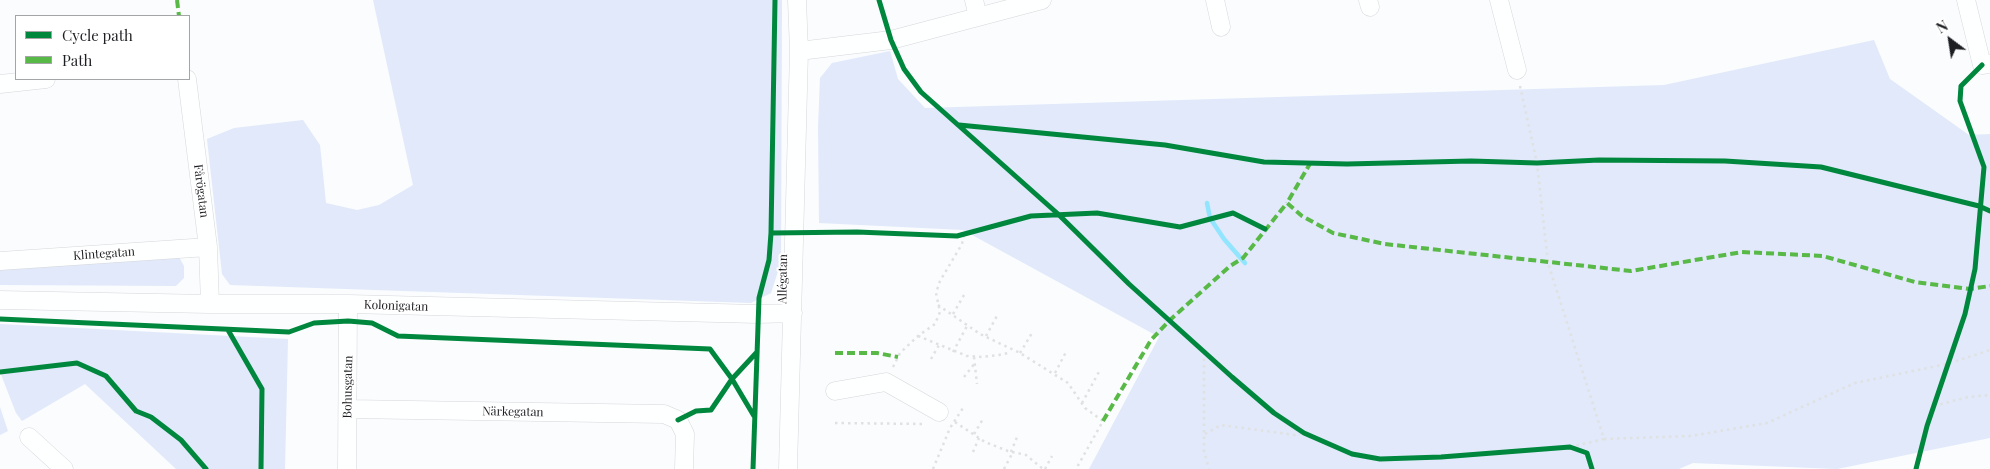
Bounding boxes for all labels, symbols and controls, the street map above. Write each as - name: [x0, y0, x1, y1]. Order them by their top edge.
- legend: [15, 15, 190, 80]
- north arrow: [1925, 15, 1975, 65]
- text: N: [1933, 16, 1951, 37]
- text: Cycle path: [62, 25, 133, 45]
- text: Path: [62, 50, 92, 70]
- street label: Fårögatan: [191, 163, 211, 219]
- street label: Klintegatan: [73, 245, 135, 263]
- street label: Allégatan: [775, 254, 791, 304]
- street label: Kolonigatan: [364, 298, 428, 314]
- street label: Bohusgatan: [340, 355, 356, 419]
- street label: Närkegatan: [482, 404, 544, 420]

